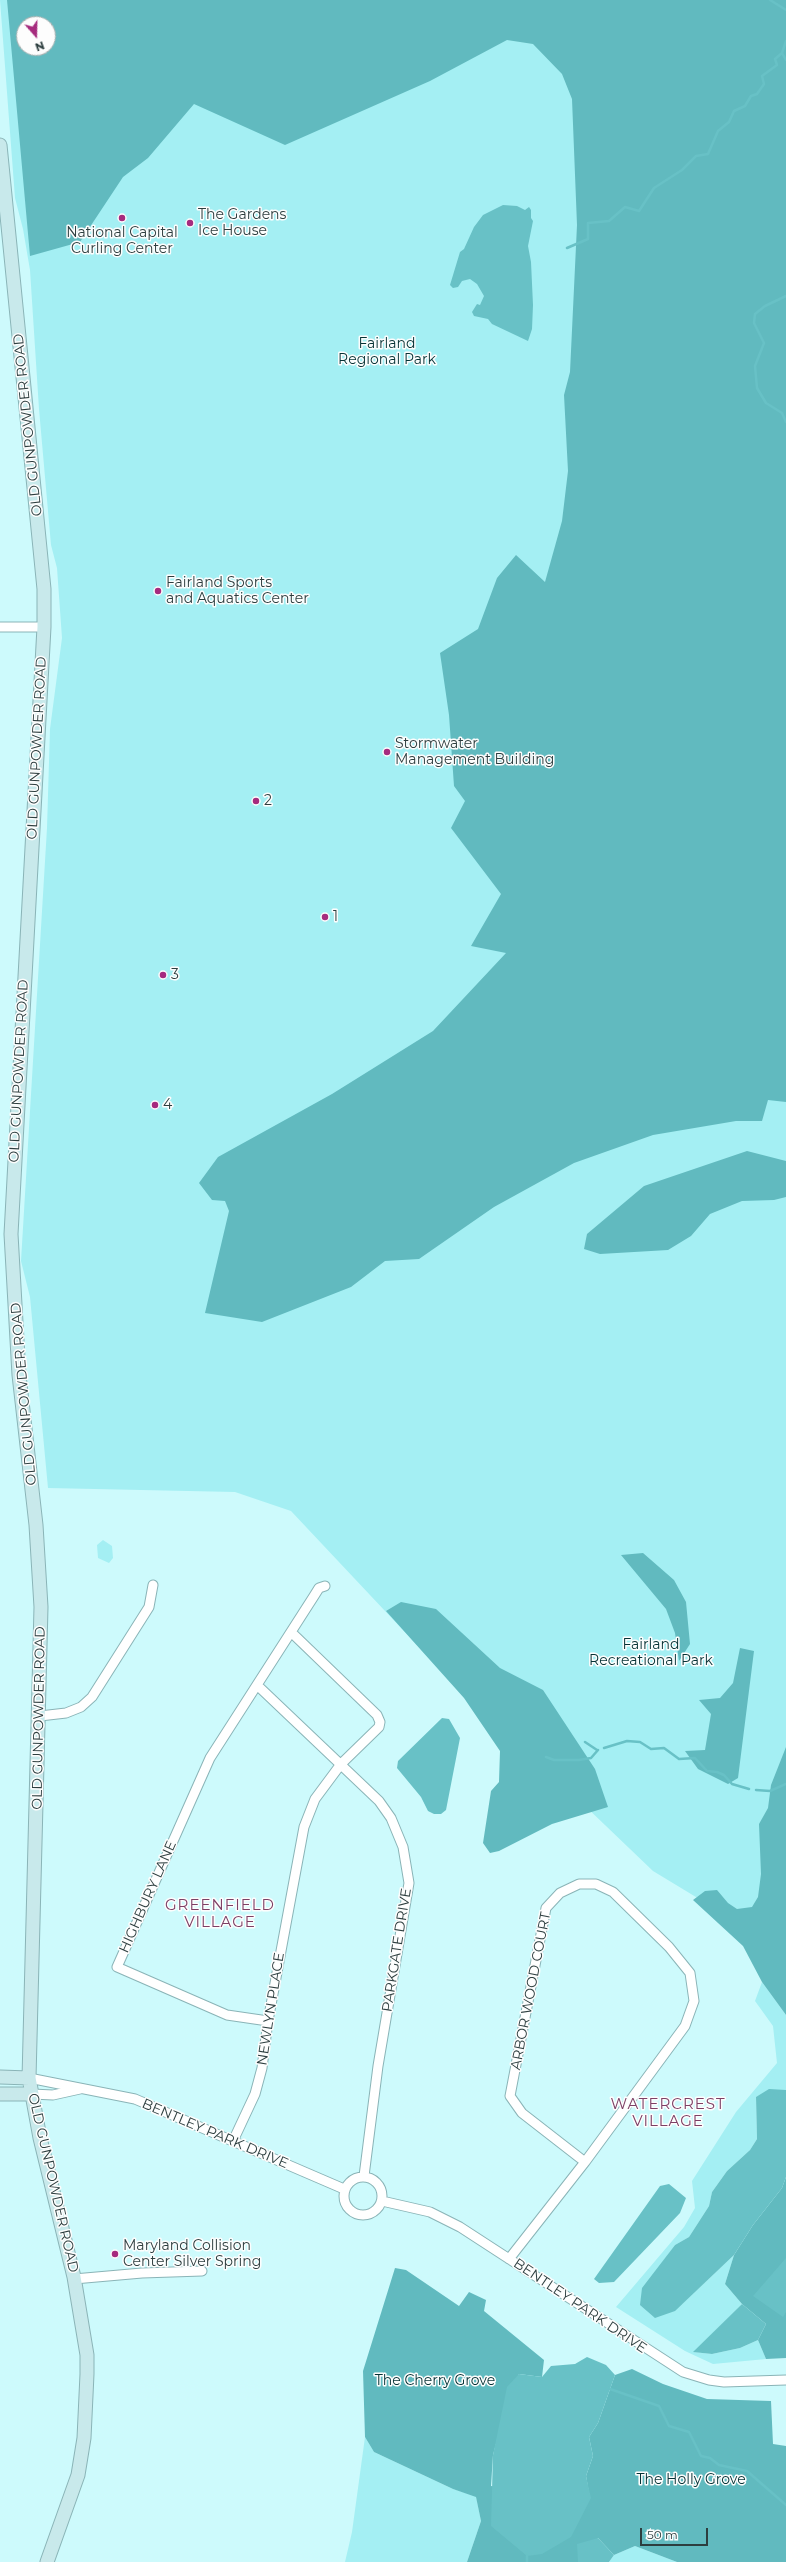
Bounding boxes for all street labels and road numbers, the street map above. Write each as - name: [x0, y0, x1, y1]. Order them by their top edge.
- street label: OLD GUNPOWDER ROAD: [10, 333, 46, 517]
- street label: OLD GUNPOWDER ROAD: [24, 656, 50, 840]
- street label: OLD GUNPOWDER ROAD: [6, 979, 32, 1163]
- street label: OLD GUNPOWDER ROAD: [8, 1302, 40, 1486]
- street label: OLD GUNPOWDER ROAD: [29, 1626, 49, 1810]
- street label: HIGHBURY LANE: [116, 1838, 180, 1956]
- street label: PARKGATE DRIVE: [379, 1887, 415, 2013]
- street label: ARBOR WOOD COURT: [507, 1911, 555, 2071]
- street label: NEWLYN PLACE: [254, 1951, 288, 2067]
- street label: OLD GUNPOWDER ROAD: [24, 2092, 82, 2274]
- street label: BENTLEY PARK DRIVE: [139, 2096, 291, 2172]
- street label: BENTLEY PARK DRIVE: [510, 2255, 650, 2357]

